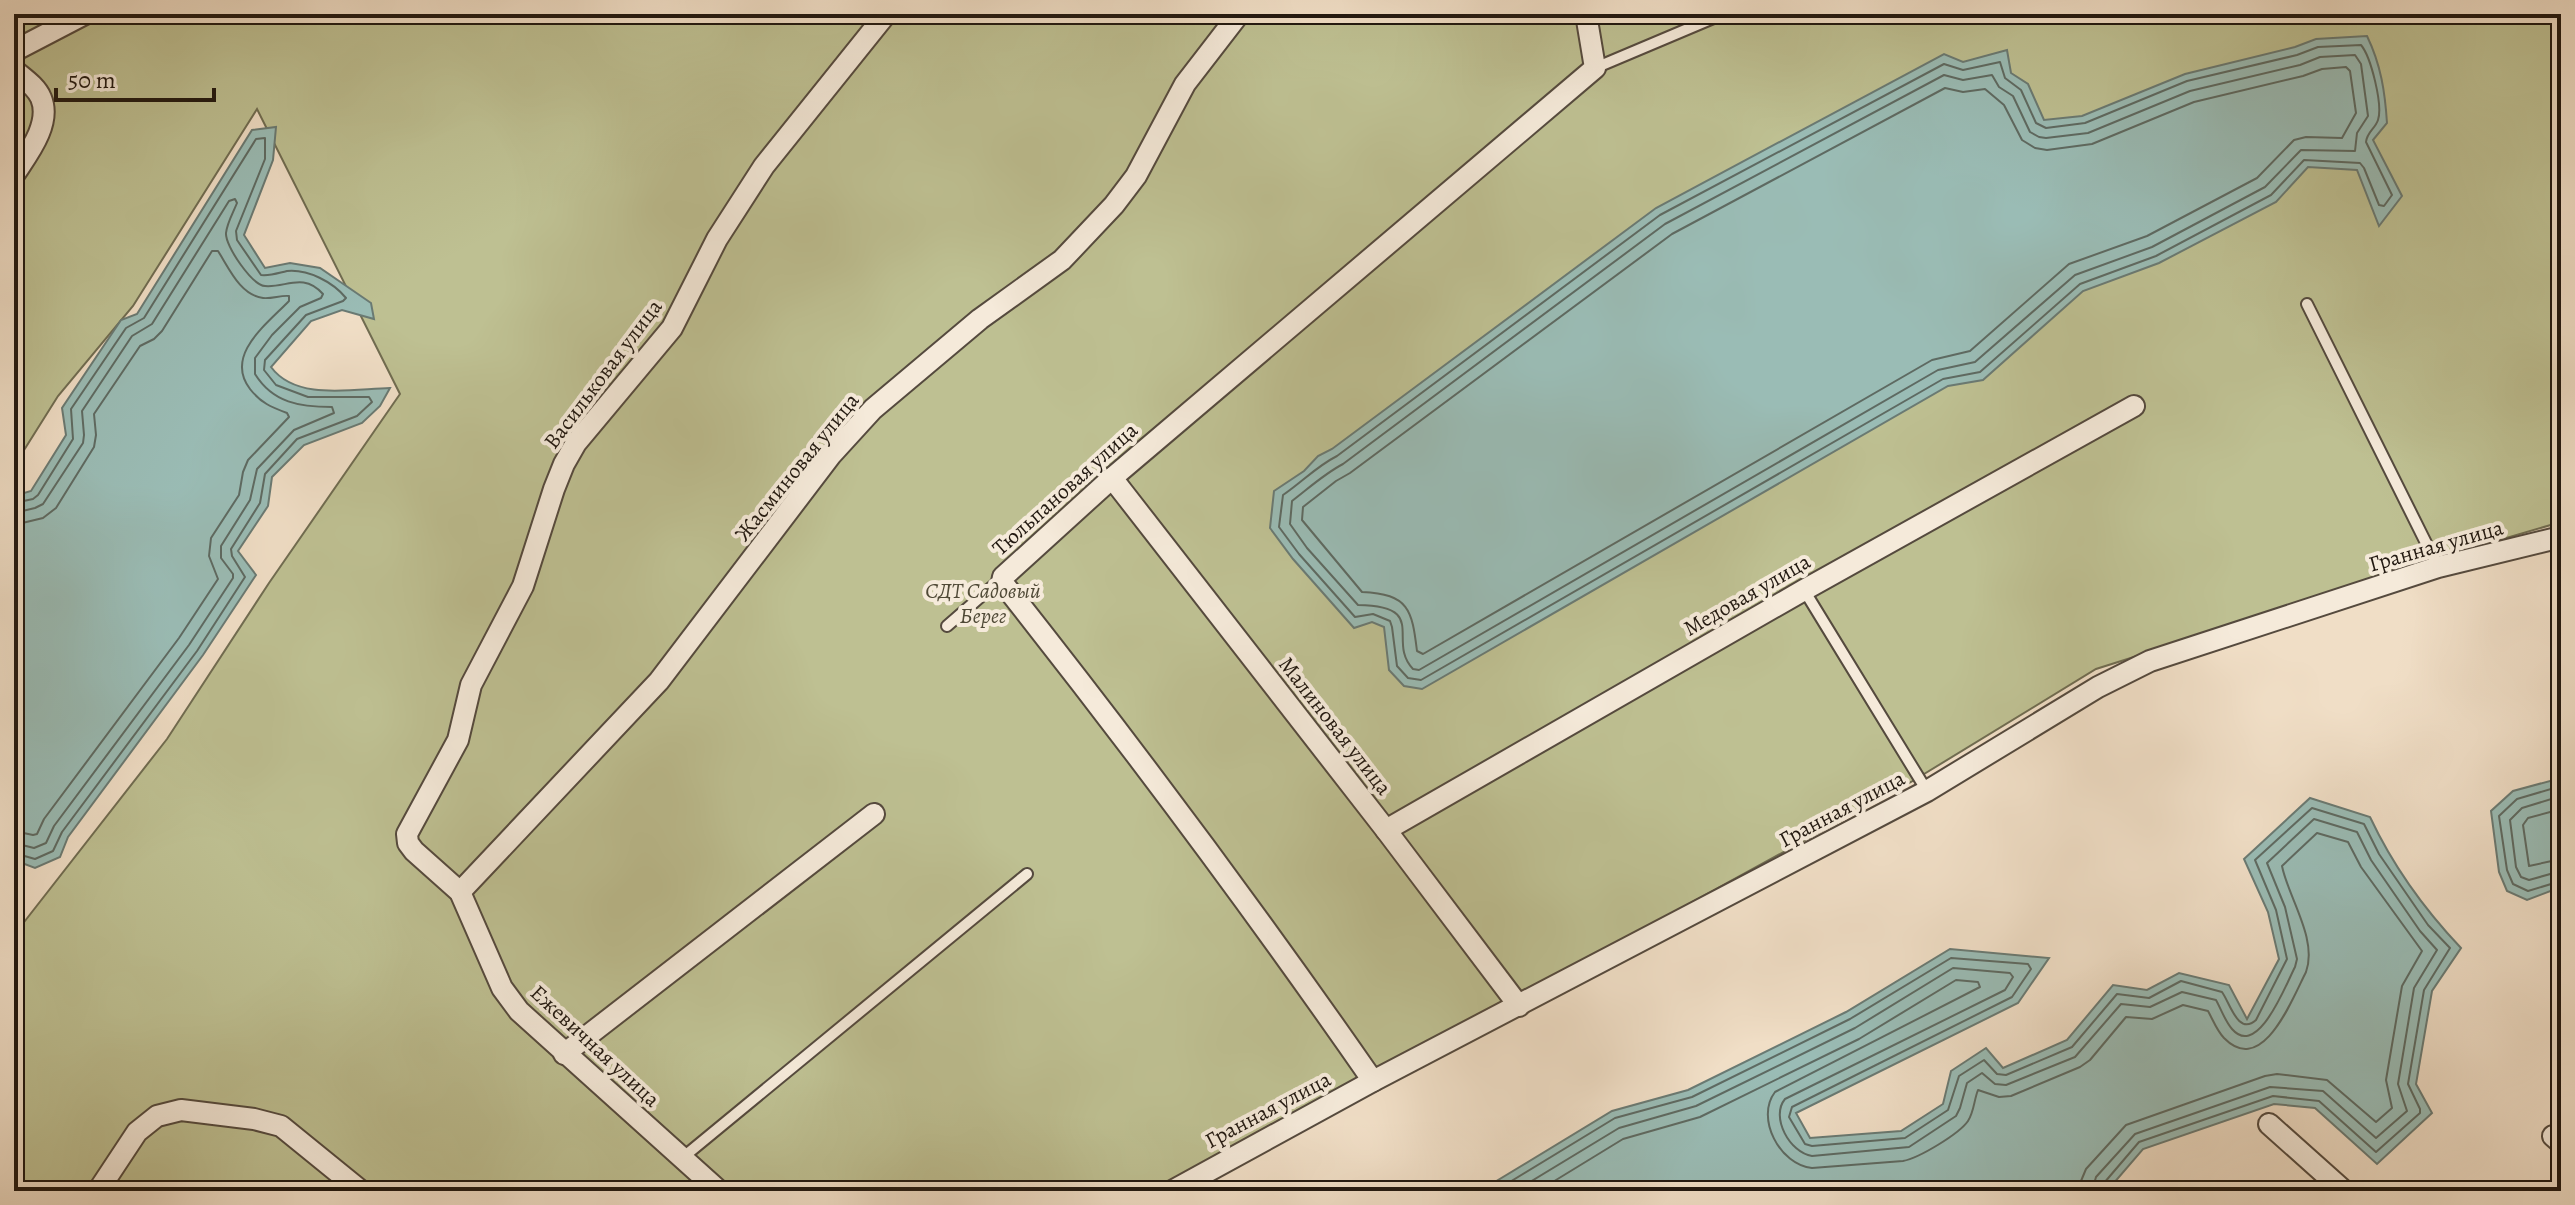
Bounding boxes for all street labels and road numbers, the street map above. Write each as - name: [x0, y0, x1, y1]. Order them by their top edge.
- street label: Васильковая улица: [537, 292, 670, 455]
- street label: Жасминовая улица: [728, 386, 867, 547]
- street label: Тюльпановая улица: [986, 415, 1145, 562]
- street label: Гранная улица: [2365, 512, 2508, 580]
- street label: Медовая улица: [1678, 546, 1817, 643]
- street label: Малиновая улица: [1271, 651, 1399, 802]
- street label: Гранная улица: [1774, 763, 1911, 855]
- street label: Ежевичная улица: [524, 978, 667, 1115]
- street label: Гранная улица: [1200, 1064, 1337, 1156]

